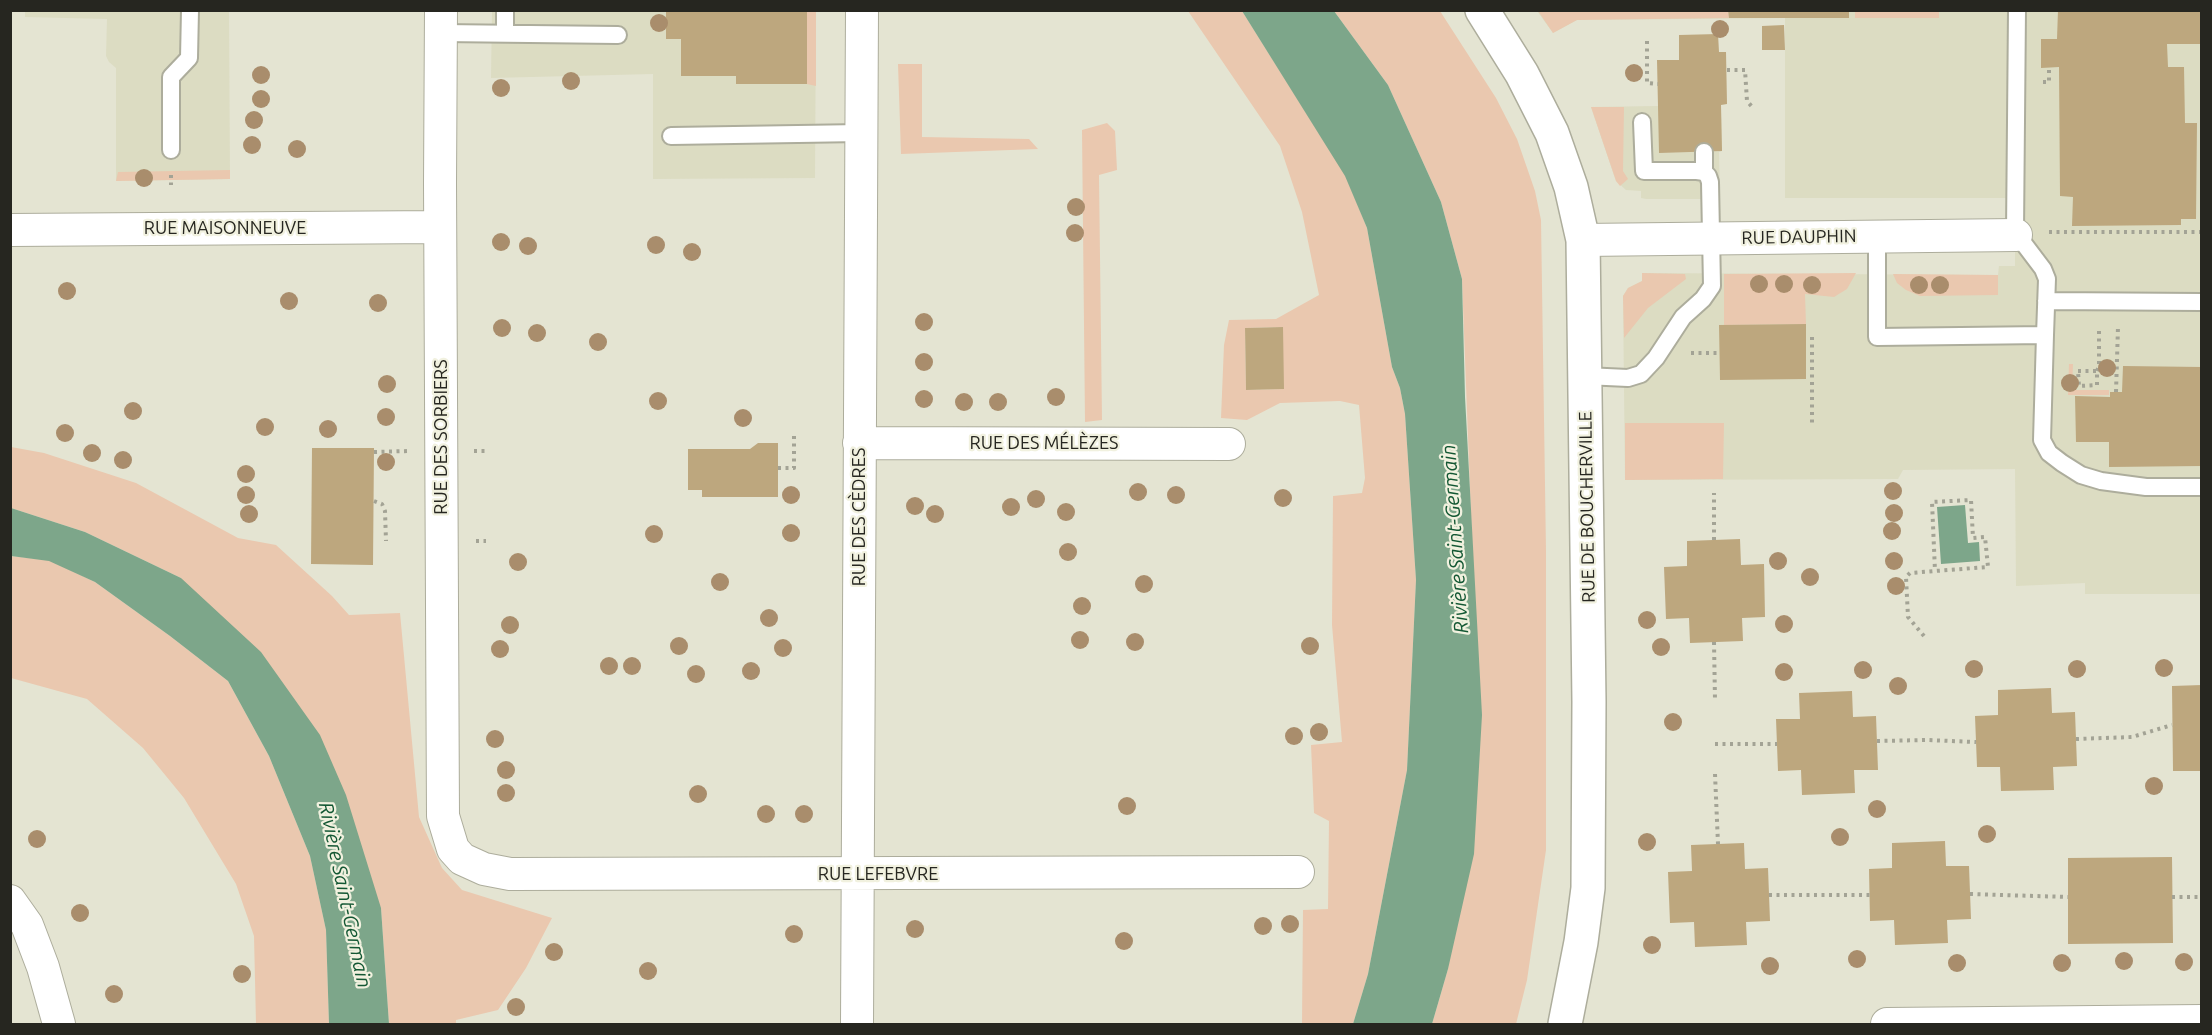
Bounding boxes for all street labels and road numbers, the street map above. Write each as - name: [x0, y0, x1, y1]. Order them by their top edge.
- street label: RUE MAISONNEUVE: [144, 217, 306, 239]
- street label: RUE DAUPHIN: [1741, 225, 1857, 249]
- street label: RUE DES SORBIERS: [430, 359, 452, 515]
- street label: RUE DE BOUCHERVILLE: [1575, 411, 1599, 603]
- street label: RUE DES MÉLÈZES: [970, 432, 1118, 454]
- street label: RUE DES CÈDRES: [848, 448, 870, 586]
- street label: RUE LEFEBVRE: [818, 863, 938, 885]

